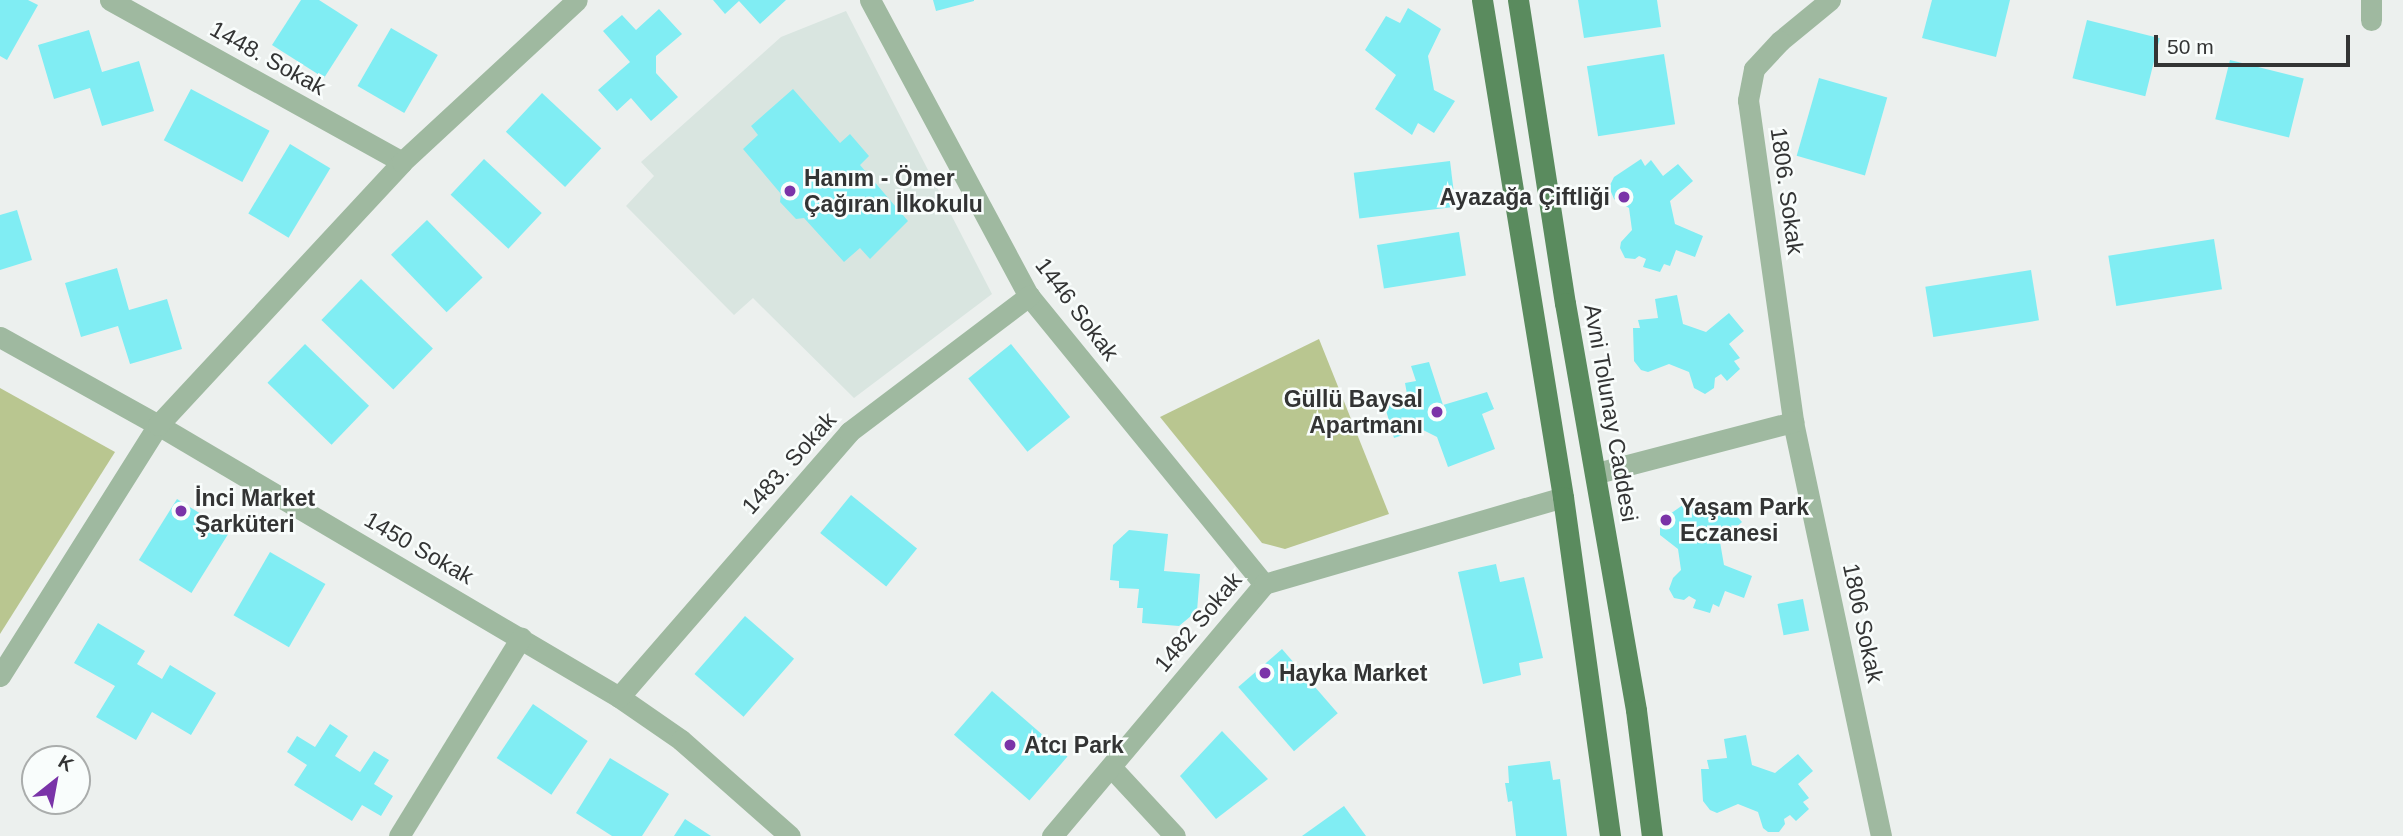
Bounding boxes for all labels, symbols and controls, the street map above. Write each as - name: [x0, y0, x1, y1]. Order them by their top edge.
- street label: 1448. Sokak: [205, 15, 331, 101]
- scale bar: [2158, 21, 2354, 65]
- text: 50 m: [2167, 35, 2214, 58]
- street label: 1806. Sokak: [1764, 126, 1810, 256]
- place label: Hanım - Ömer Çağıran İlkokulu: [804, 164, 983, 218]
- marker: Hanım - Ömer Çağıran İlkokulu: [782, 183, 798, 199]
- place label: Ayazağa Çiftliği: [1440, 183, 1610, 211]
- marker: Ayazağa Çiftliği: [1616, 189, 1632, 205]
- street label: 1446 Sokak: [1029, 252, 1125, 366]
- street label: Avni Tolunay Caddesi: [1578, 302, 1644, 524]
- place label: Güllü Baysal Apartmanı: [1284, 385, 1423, 439]
- marker: Güllü Baysal Apartmanı: [1429, 404, 1445, 420]
- street label: 1483. Sokak: [736, 406, 842, 520]
- place label: İnci Market Şarküteri: [195, 484, 315, 538]
- place label: Yaşam Park Eczanesi: [1680, 493, 1809, 547]
- marker: İnci Market Şarküteri: [173, 503, 189, 519]
- street label: 1450 Sokak: [359, 506, 479, 590]
- marker: Yaşam Park Eczanesi: [1658, 512, 1674, 528]
- street label: 1806 Sokak: [1837, 561, 1889, 685]
- street label: 1482 Sokak: [1148, 567, 1248, 677]
- place label: Hayka Market: [1279, 659, 1427, 687]
- marker: Hayka Market: [1257, 665, 1273, 681]
- place label: Atcı Park: [1024, 731, 1124, 759]
- marker: Atcı Park: [1002, 737, 1018, 753]
- north arrow: [21, 745, 91, 815]
- text: K: [55, 751, 77, 776]

